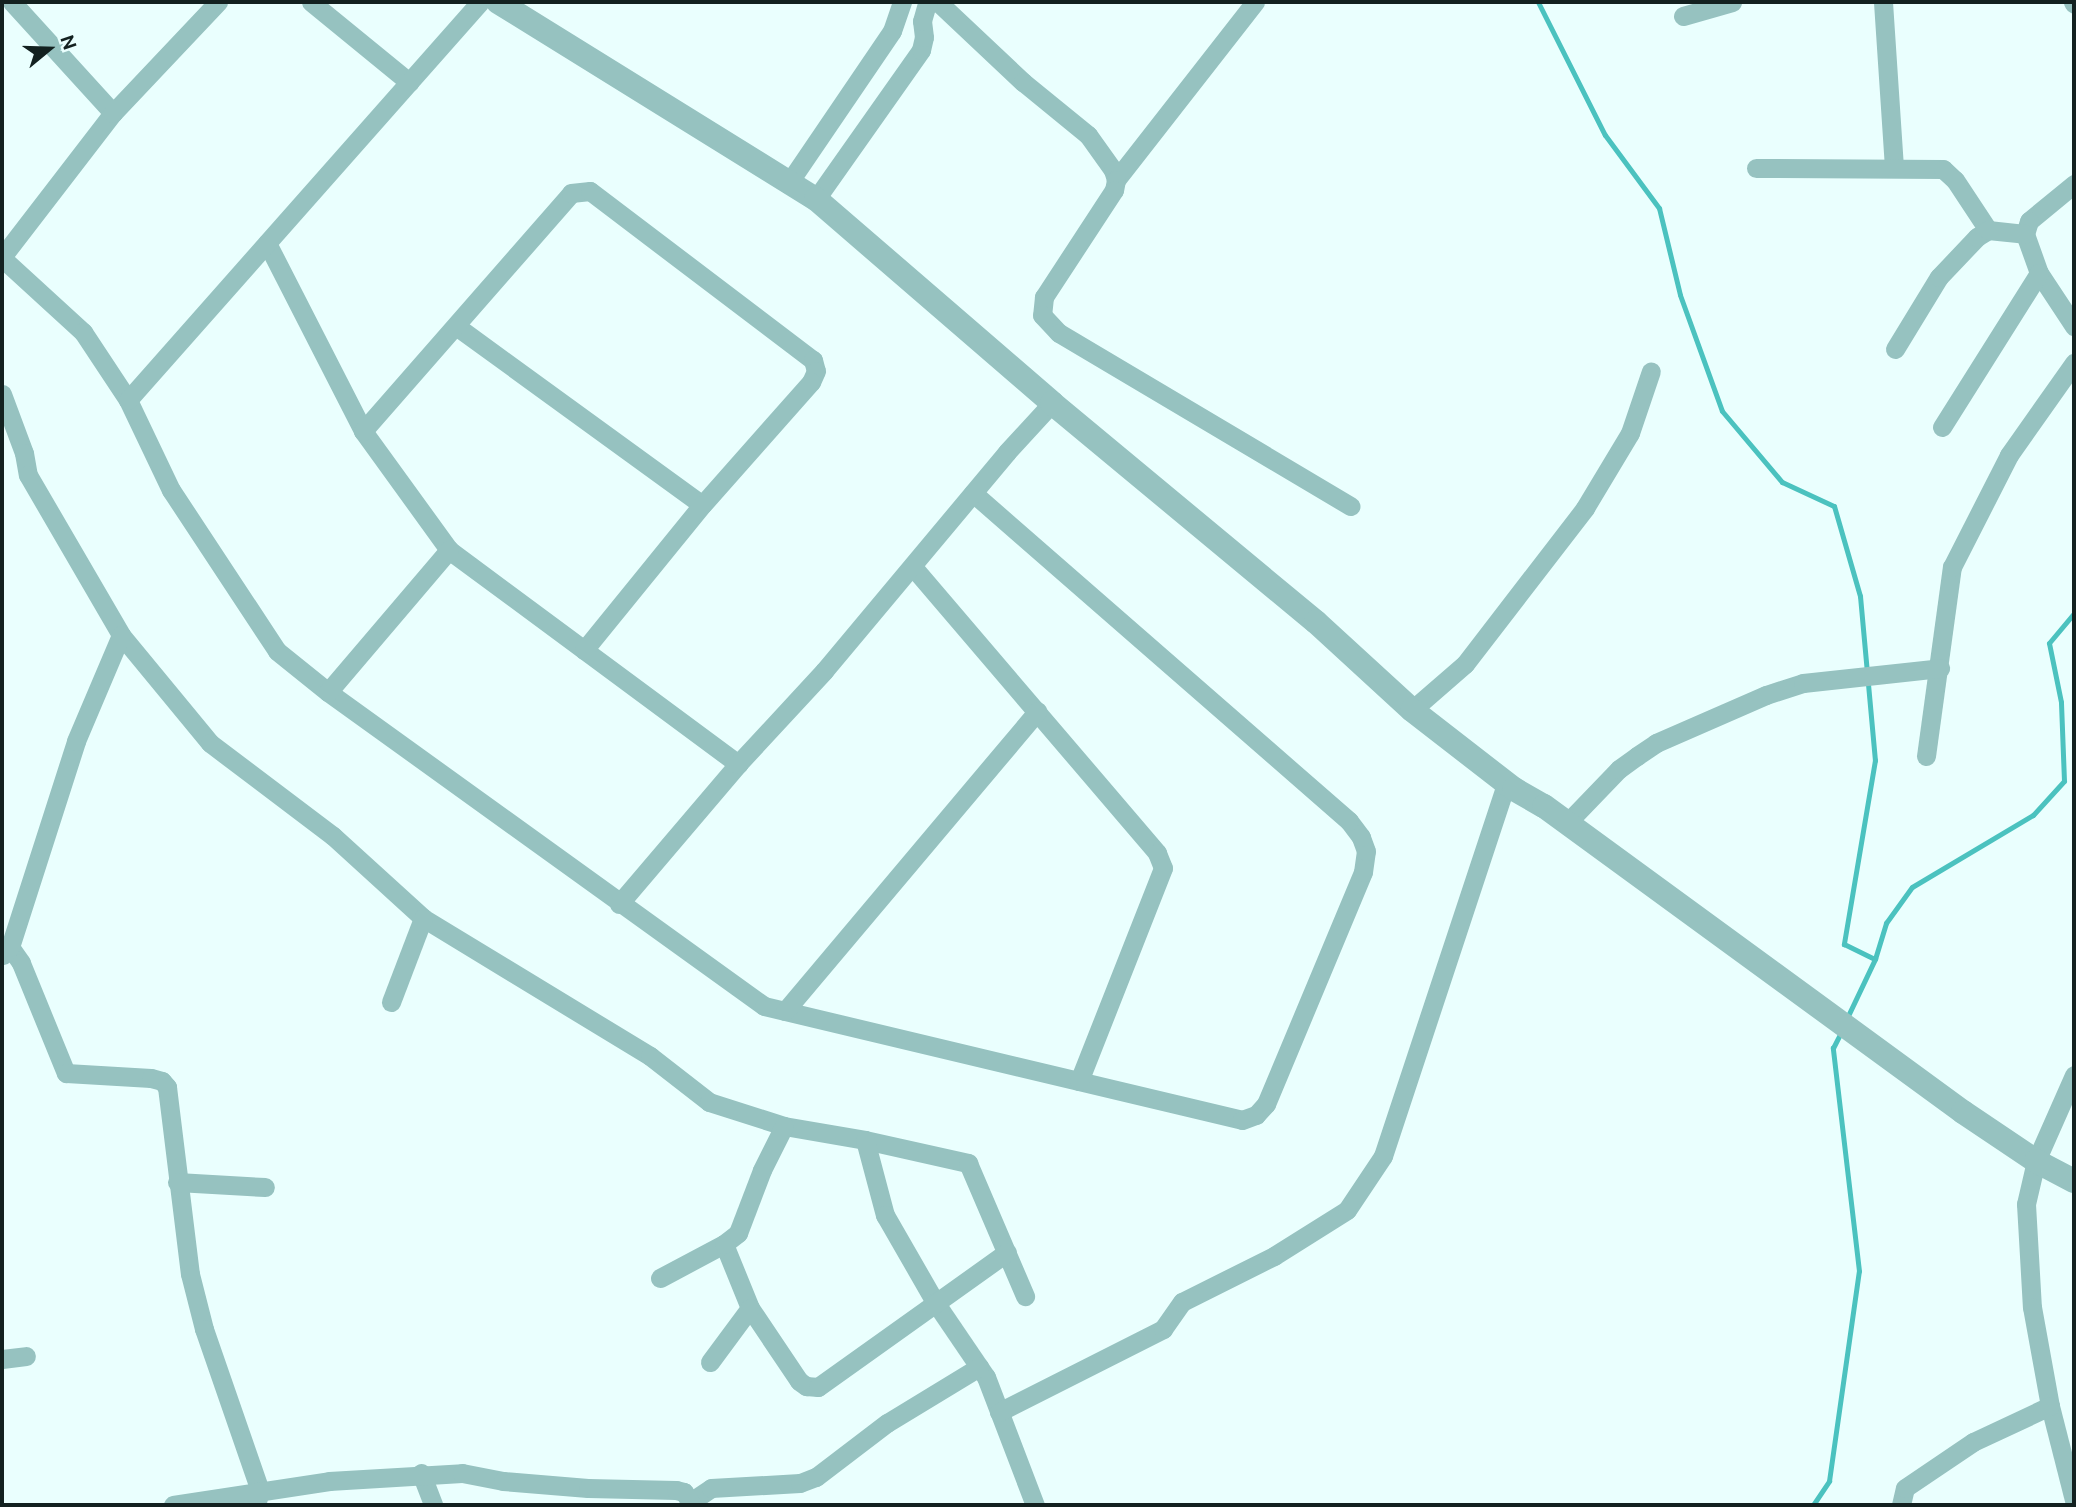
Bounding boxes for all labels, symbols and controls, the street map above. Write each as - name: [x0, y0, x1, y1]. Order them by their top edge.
- north arrow: [14, 14, 84, 84]
- text: N: [56, 32, 82, 52]

